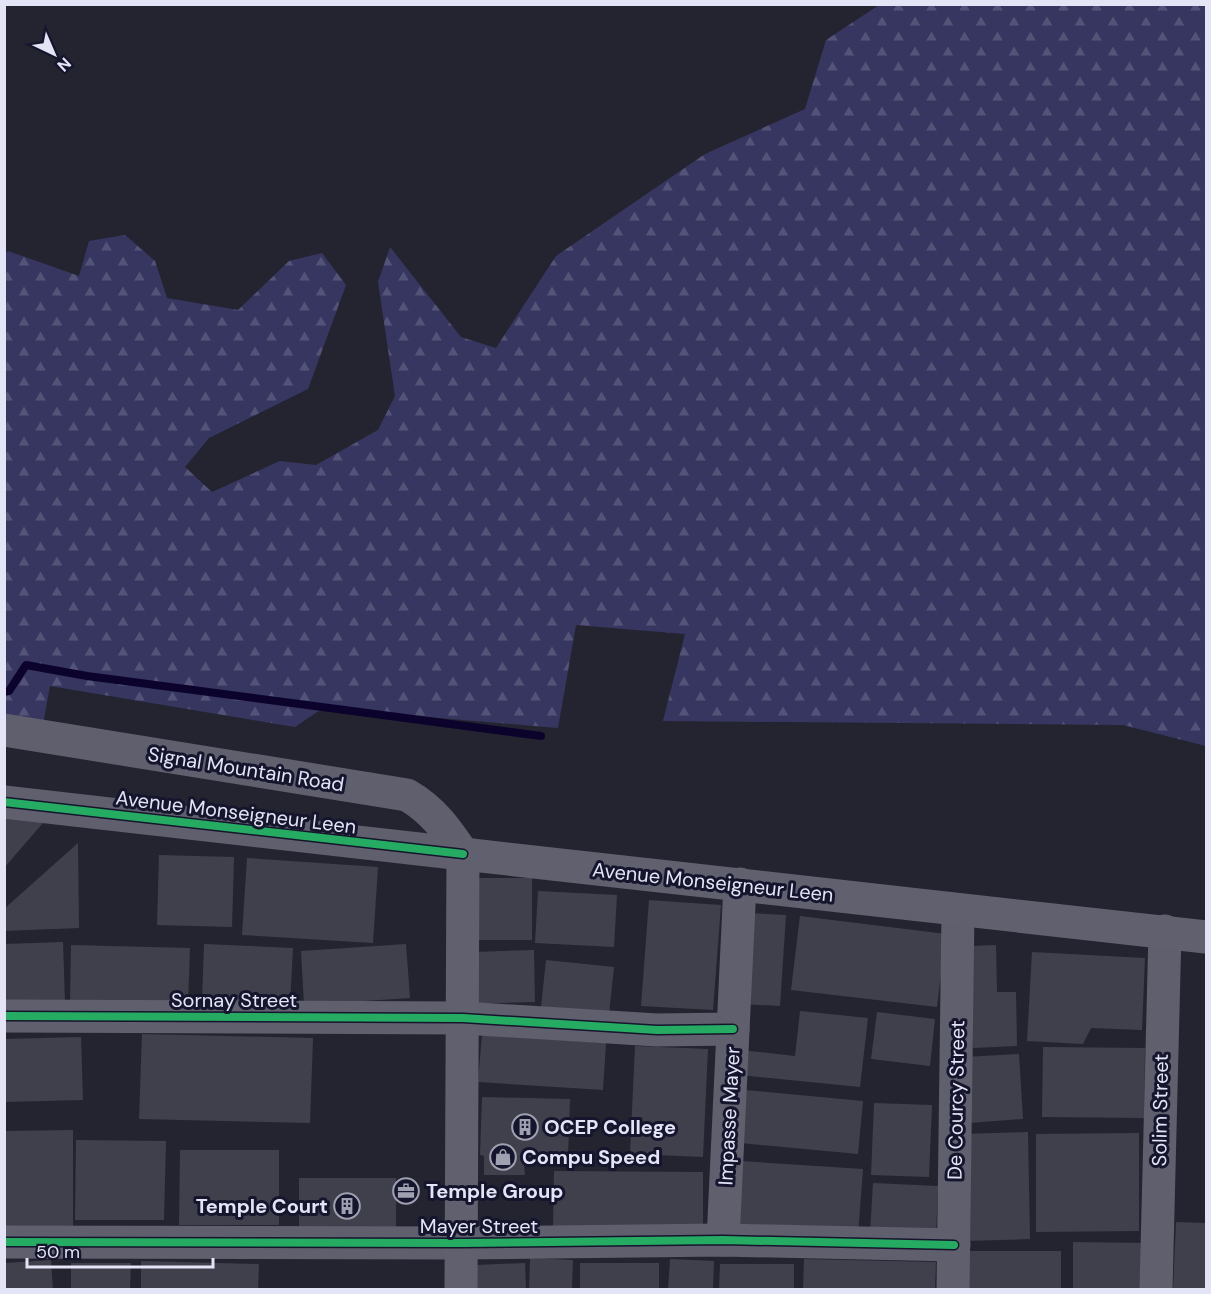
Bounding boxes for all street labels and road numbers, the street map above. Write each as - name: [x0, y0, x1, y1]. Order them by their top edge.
- street label: Signal Mountain Road: [146, 741, 346, 797]
- street label: Avenue Monseigneur Leen: [114, 784, 358, 840]
- street label: Avenue Monseigneur Leen: [591, 856, 835, 908]
- street label: Sornay Street: [171, 987, 297, 1013]
- street label: De Courcy Street: [942, 1020, 970, 1180]
- street label: Impasse Mayer: [712, 1046, 746, 1186]
- street label: Solim Street: [1146, 1053, 1174, 1166]
- street label: Mayer Street: [420, 1213, 538, 1239]

